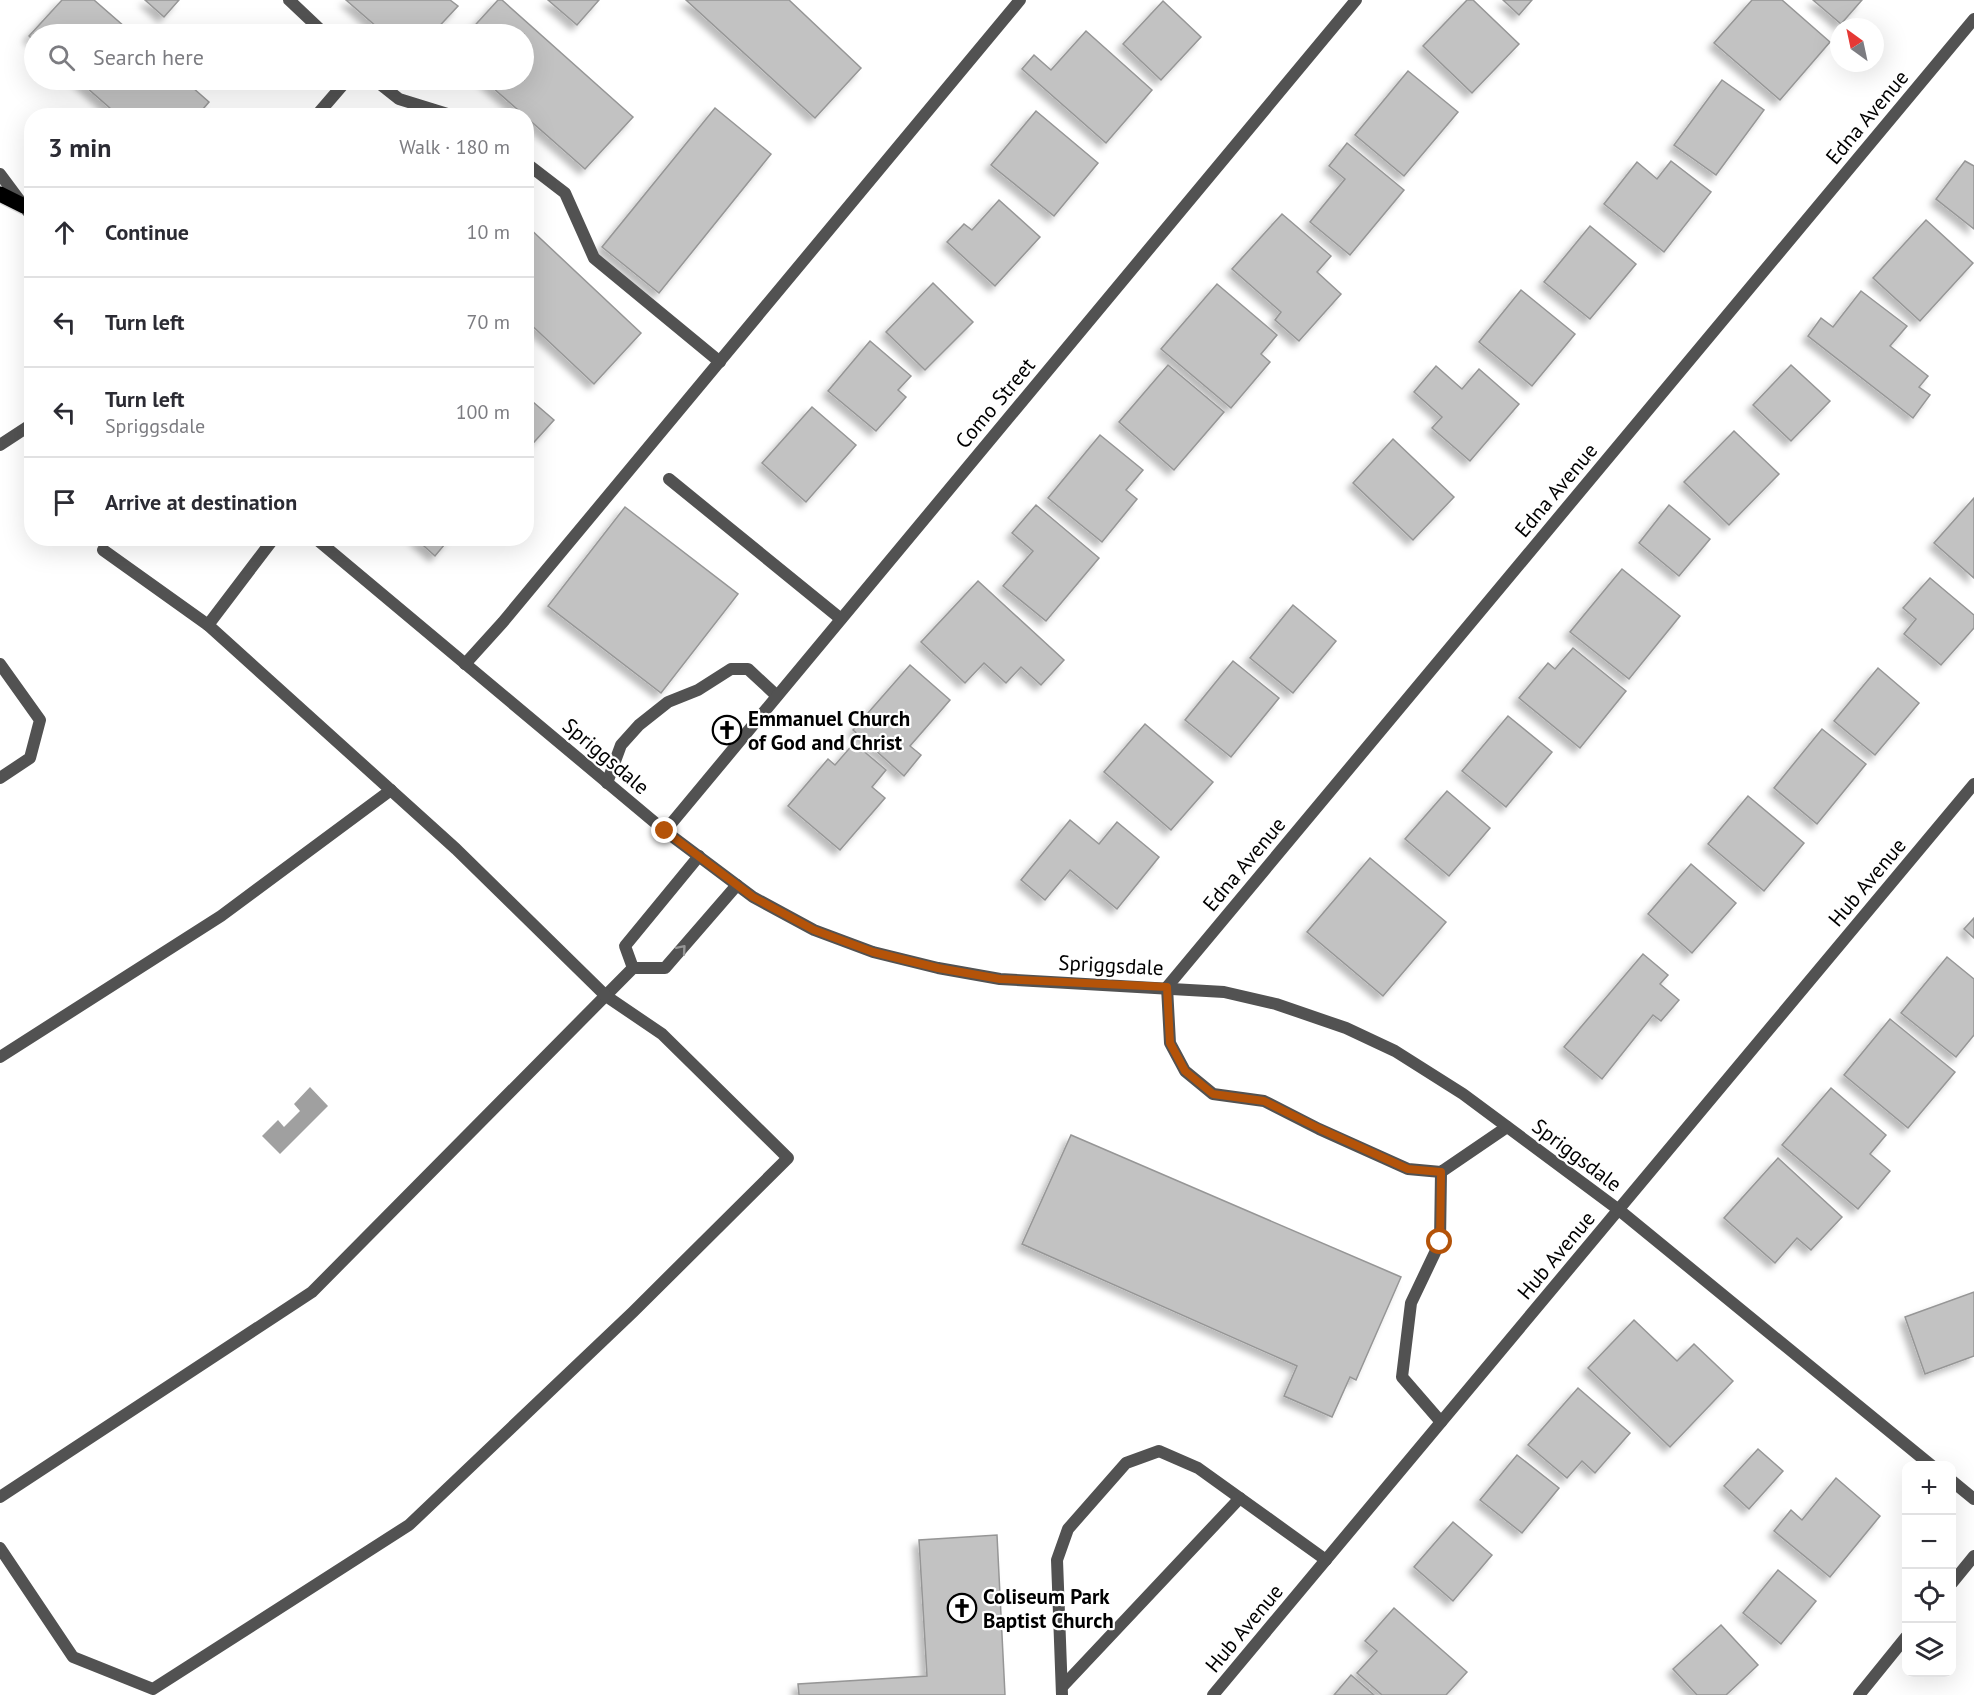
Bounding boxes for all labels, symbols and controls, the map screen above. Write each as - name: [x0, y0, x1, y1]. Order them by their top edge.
- north arrow: [1830, 18, 1884, 72]
- search box: [24, 24, 534, 90]
- icon: search: [45, 41, 78, 74]
- text: Search here: [93, 43, 204, 71]
- street label: Edna Avenue: [1820, 64, 1914, 170]
- text: 3 min: [48, 131, 111, 164]
- text: Walk · 180 m: [399, 134, 510, 160]
- icon: ahead: [48, 216, 81, 249]
- text: Continue: [105, 218, 189, 246]
- text: 10 m: [467, 219, 510, 245]
- icon: left: [48, 306, 81, 339]
- text: Turn left: [105, 308, 185, 336]
- text: 70 m: [467, 309, 510, 335]
- street label: Como Street: [949, 352, 1041, 454]
- text: Turn left: [105, 385, 185, 413]
- icon: left: [48, 396, 81, 429]
- text: 100 m: [456, 399, 510, 425]
- text: Spriggsdale: [105, 413, 205, 439]
- street label: Edna Avenue: [1509, 437, 1603, 543]
- icon: arrive: [48, 486, 81, 519]
- text: Arrive at destination: [105, 488, 297, 516]
- place label: Emmanuel Church of God and Christ: [748, 705, 910, 756]
- street label: Spriggsdale: [557, 712, 655, 800]
- church icon: Emmanuel Church of God and Christ: [711, 714, 743, 746]
- street label: Edna Avenue: [1197, 811, 1291, 917]
- route end: [651, 817, 677, 843]
- street label: Hub Avenue: [1822, 832, 1912, 932]
- one-way arrow: [675, 945, 686, 956]
- street label: Spriggsdale: [1058, 949, 1164, 981]
- street label: Spriggsdale: [1527, 1113, 1627, 1197]
- street label: Hub Avenue: [1511, 1205, 1601, 1305]
- route start: [1426, 1228, 1452, 1254]
- map controls: [1902, 1461, 1956, 1677]
- button: +: [1902, 1461, 1956, 1515]
- button: −: [1902, 1515, 1956, 1569]
- button: locate: [1902, 1569, 1956, 1623]
- street label: Hub Avenue: [1199, 1578, 1289, 1678]
- place label: Coliseum Park Baptist Church: [983, 1583, 1114, 1634]
- church icon: Coliseum Park Baptist Church: [946, 1592, 978, 1624]
- button: layers: [1902, 1623, 1956, 1677]

